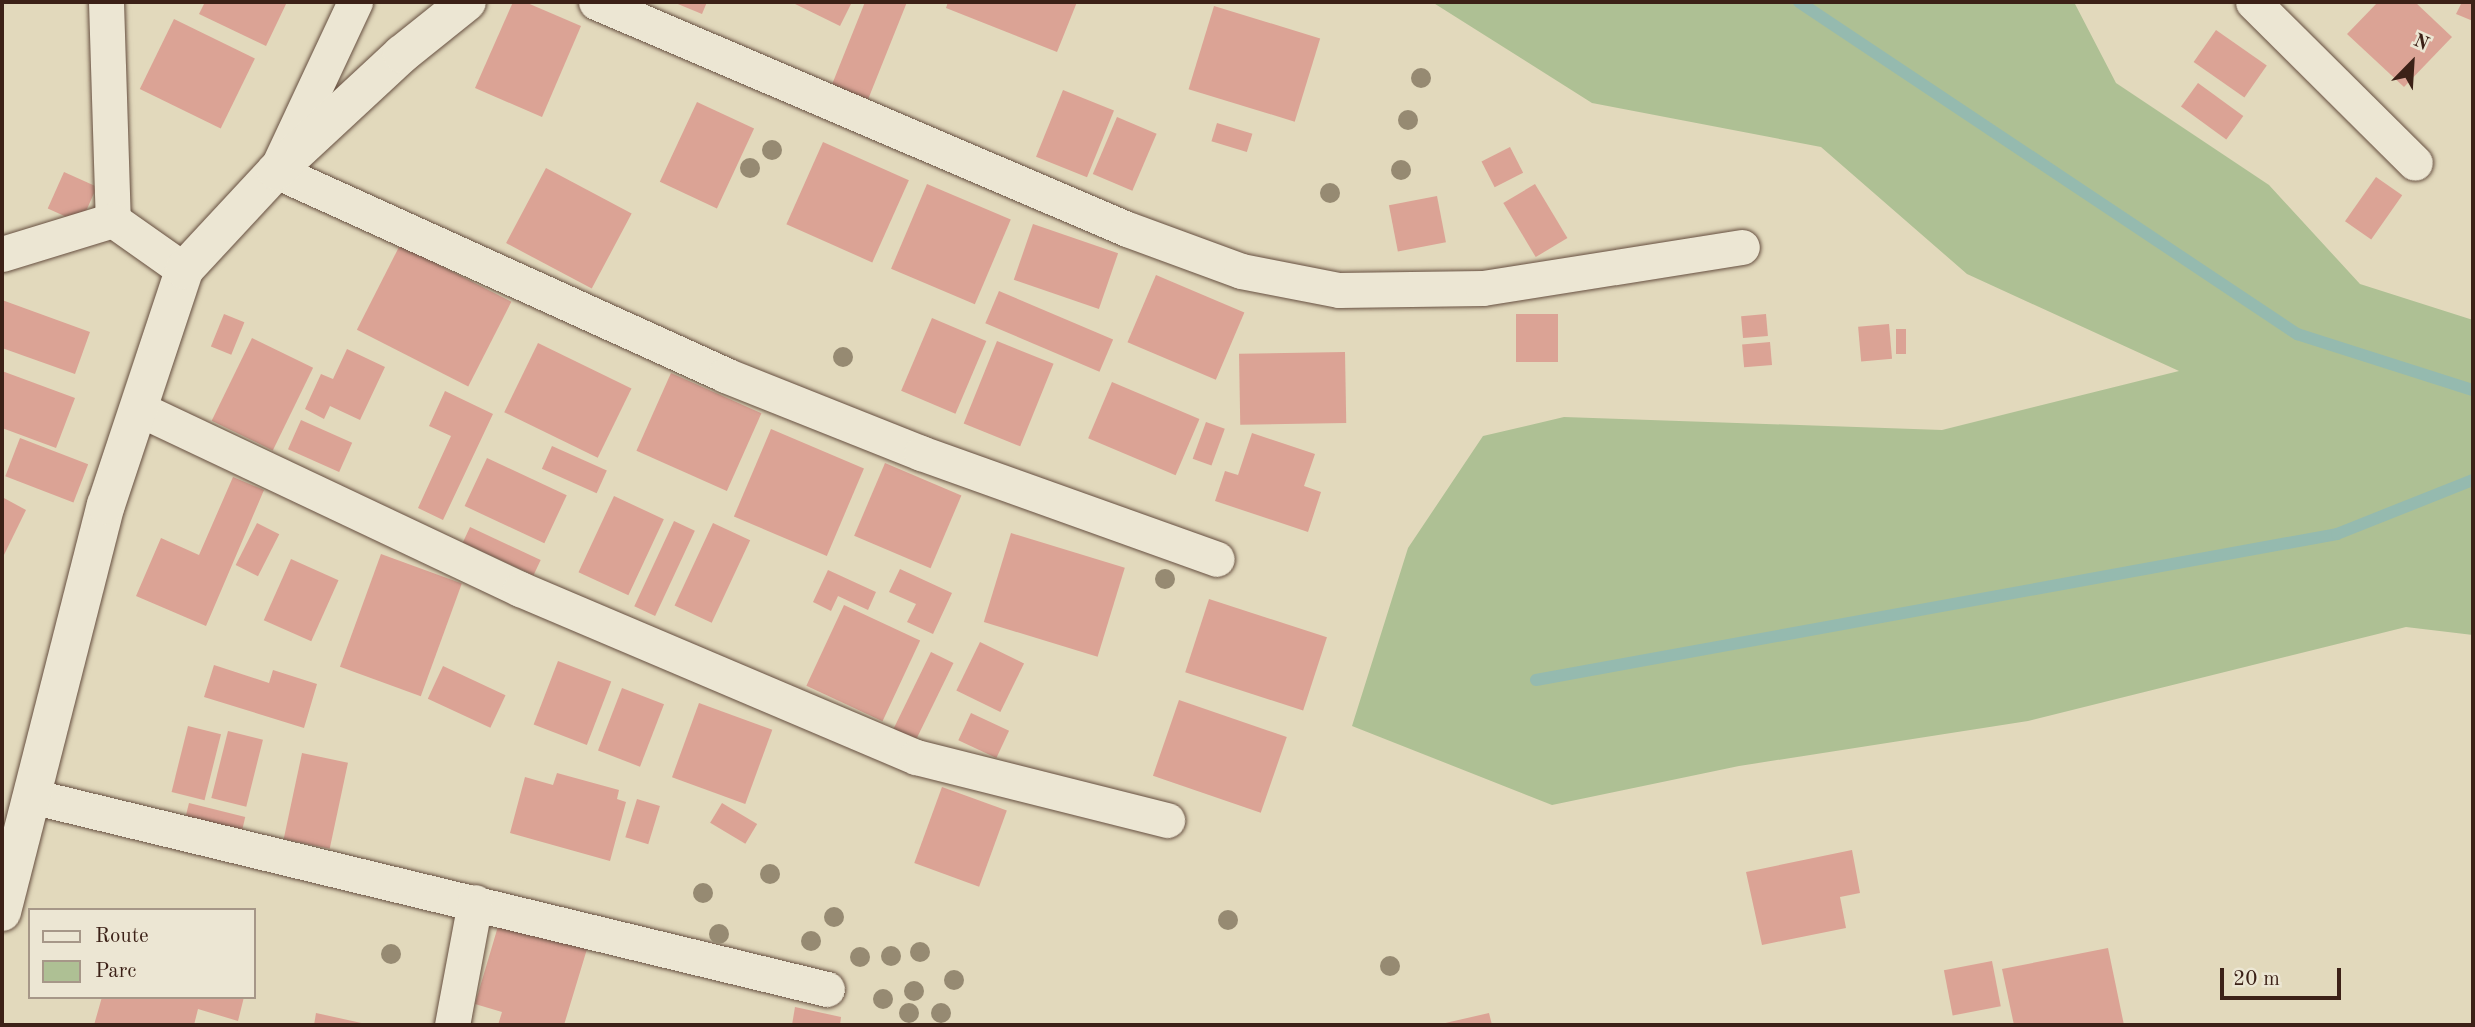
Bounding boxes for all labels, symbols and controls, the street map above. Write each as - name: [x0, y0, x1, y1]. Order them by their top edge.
- north arrow: [2377, 28, 2447, 98]
- text: N: [2410, 32, 2431, 55]
- legend: [28, 908, 256, 999]
- text: Route: [95, 926, 149, 947]
- scale bar: [2223, 954, 2344, 998]
- text: Parc: [95, 961, 137, 982]
- text: 20 m: [2233, 969, 2280, 990]

